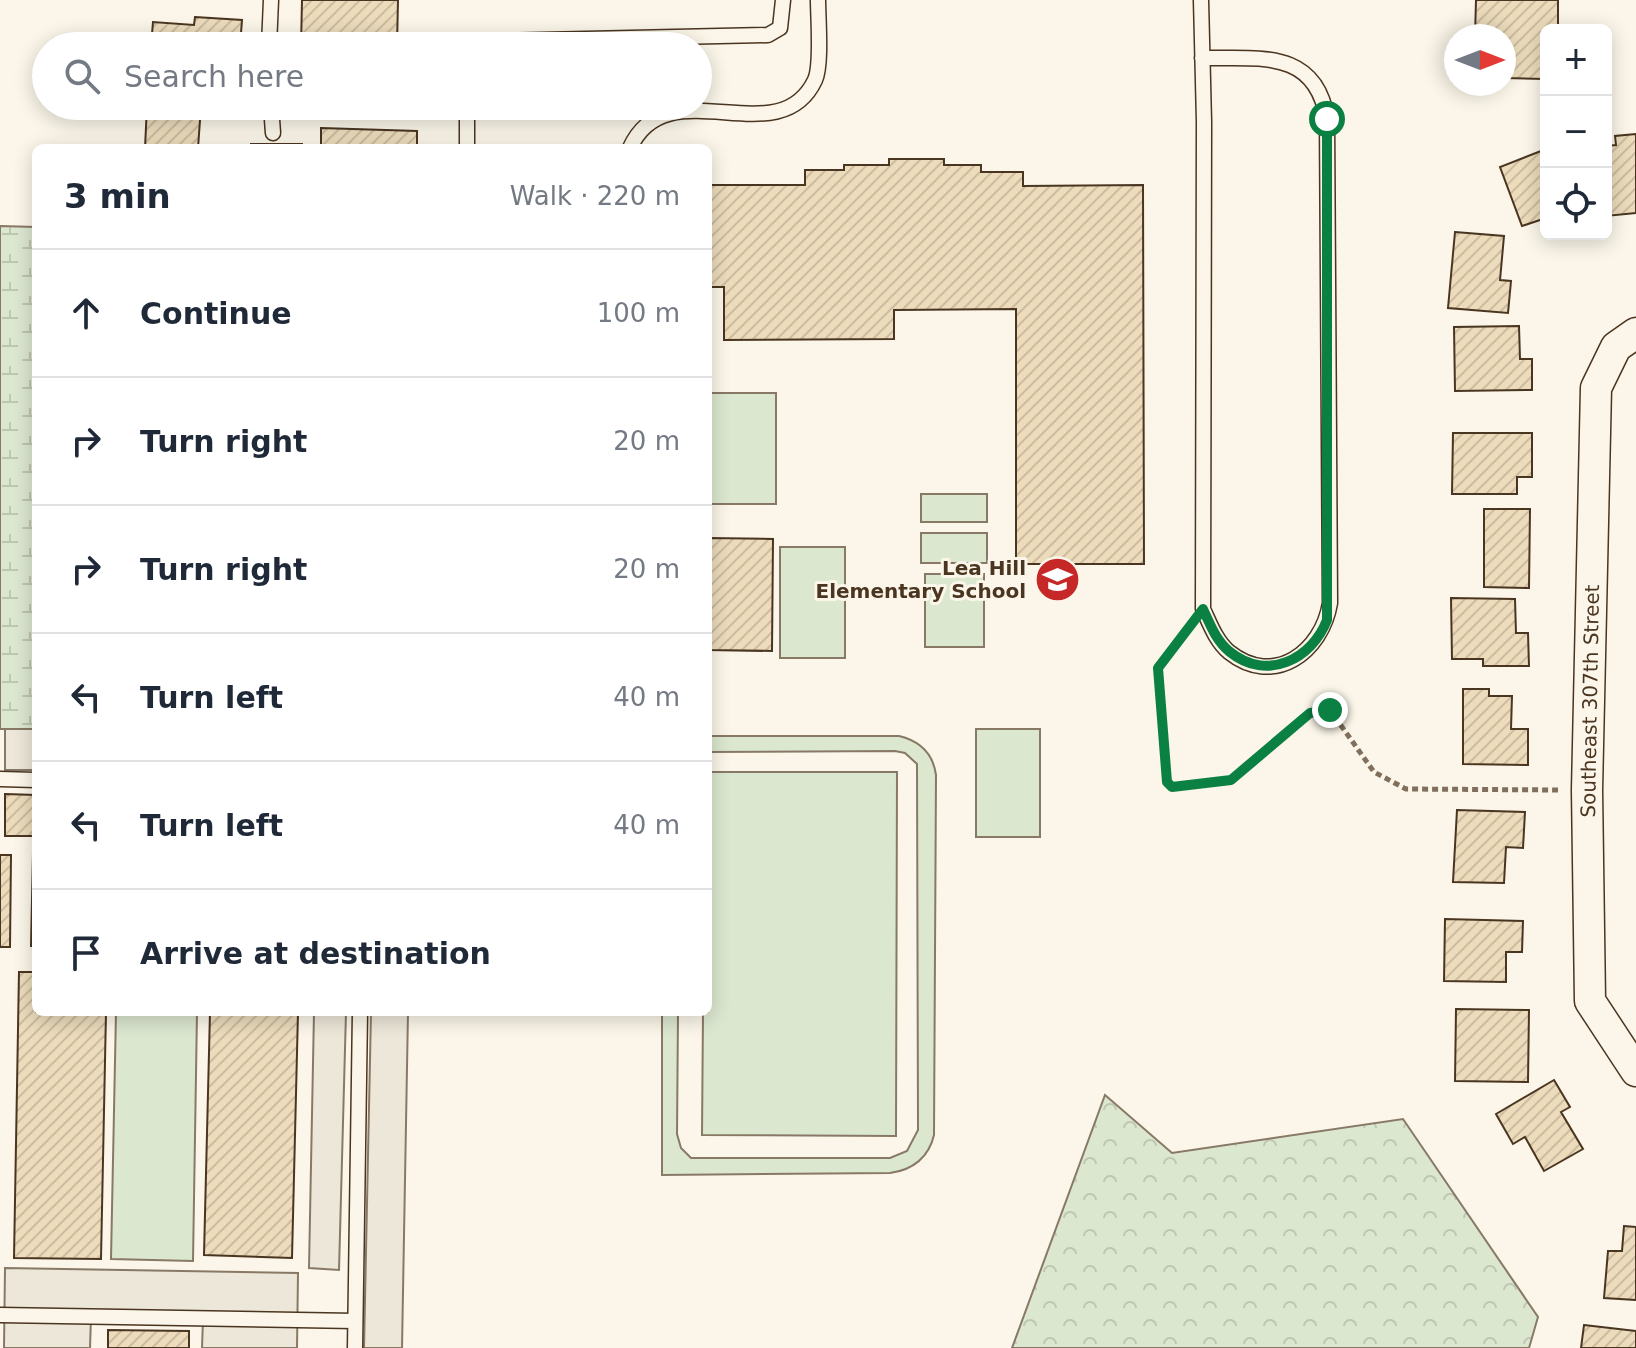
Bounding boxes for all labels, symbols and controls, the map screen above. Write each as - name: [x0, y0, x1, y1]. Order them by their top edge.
- north arrow: [1444, 24, 1516, 96]
- map controls: [1540, 24, 1612, 240]
- button: +: [1540, 24, 1612, 96]
- search box: [32, 32, 712, 120]
- icon: search: [60, 54, 104, 98]
- text: Search here: [124, 59, 304, 94]
- button: −: [1540, 96, 1612, 168]
- route start: [1309, 101, 1345, 137]
- button: locate: [1540, 168, 1612, 240]
- text: 3 min: [64, 176, 171, 216]
- text: Walk · 220 m: [510, 181, 680, 211]
- icon: ahead: [64, 291, 108, 335]
- text: Continue: [140, 296, 292, 331]
- text: 100 m: [597, 298, 680, 328]
- icon: right: [64, 419, 108, 463]
- text: Turn right: [140, 424, 307, 459]
- text: 20 m: [613, 426, 680, 456]
- icon: right: [64, 547, 108, 591]
- text: Turn right: [140, 552, 307, 587]
- text: 20 m: [613, 554, 680, 584]
- place label: Lea Hill Elementary School: [816, 556, 1026, 603]
- school or university icon: Lea Hill Elementary School: [1033, 556, 1081, 604]
- street label: Southeast 307th Street: [1576, 584, 1604, 818]
- icon: left: [64, 675, 108, 719]
- text: Turn left: [140, 680, 283, 715]
- text: 40 m: [613, 682, 680, 712]
- route end: [1312, 692, 1348, 728]
- icon: left: [64, 803, 108, 847]
- text: Turn left: [140, 808, 283, 843]
- text: 40 m: [613, 810, 680, 840]
- icon: arrive: [64, 931, 108, 975]
- text: Arrive at destination: [140, 936, 491, 971]

